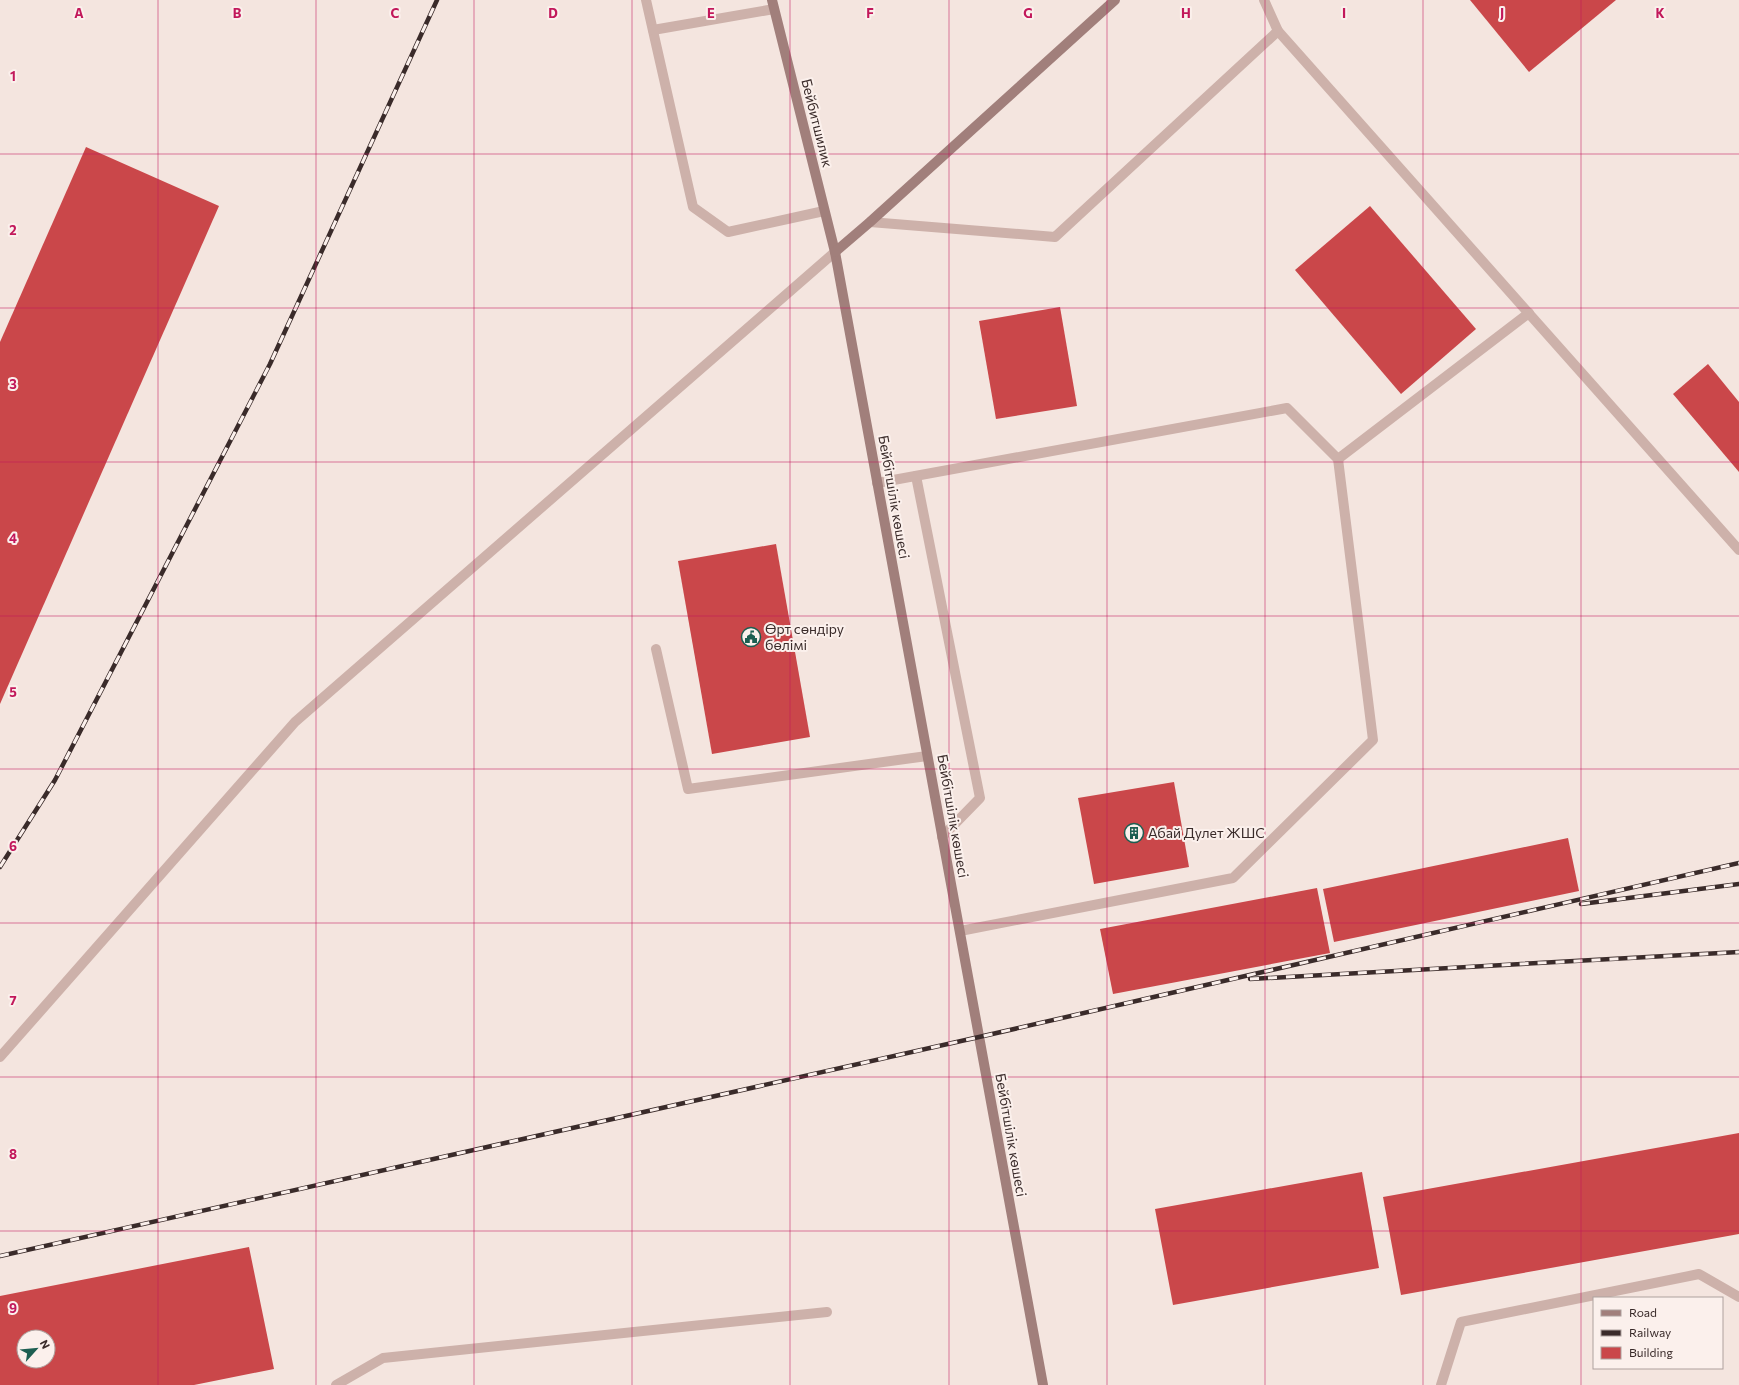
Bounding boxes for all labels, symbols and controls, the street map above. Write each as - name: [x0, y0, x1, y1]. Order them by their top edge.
- text: A: [74, 5, 84, 21]
- text: B: [233, 5, 242, 21]
- text: C: [391, 5, 400, 21]
- text: D: [548, 5, 558, 21]
- text: E: [707, 5, 715, 21]
- text: F: [866, 5, 874, 21]
- text: G: [1023, 5, 1033, 21]
- text: H: [1181, 5, 1191, 21]
- text: I: [1342, 5, 1346, 21]
- text: J: [1500, 5, 1504, 21]
- text: K: [1655, 5, 1665, 21]
- text: 1: [10, 68, 16, 84]
- street label: Бейбитшилик: [798, 77, 837, 169]
- text: 2: [9, 222, 17, 238]
- text: 3: [9, 376, 17, 392]
- street label: Бейбітшілік көшесі: [875, 434, 914, 560]
- text: 4: [9, 530, 17, 546]
- place label: Өрт сөндіру бөлімі: [765, 620, 844, 653]
- public building icon: Өрт сөндіру бөлімі: [740, 626, 762, 648]
- text: 5: [9, 684, 17, 700]
- street label: Бейбітшілік көшесі: [934, 753, 973, 879]
- building icon: Абай Дулет ЖШС: [1123, 822, 1145, 844]
- place label: Абай Дулет ЖШС: [1148, 824, 1265, 841]
- text: 6: [9, 838, 17, 854]
- text: 7: [9, 992, 17, 1008]
- street label: Бейбітшілік көшесі: [992, 1072, 1031, 1198]
- text: 8: [9, 1146, 17, 1162]
- legend: [1593, 1297, 1723, 1369]
- text: 9: [9, 1300, 17, 1316]
- text: Road: [1629, 1305, 1657, 1319]
- text: Railway: [1629, 1325, 1671, 1339]
- north arrow: [16, 1329, 56, 1369]
- text: N: [38, 1338, 53, 1351]
- text: Building: [1629, 1345, 1673, 1359]

